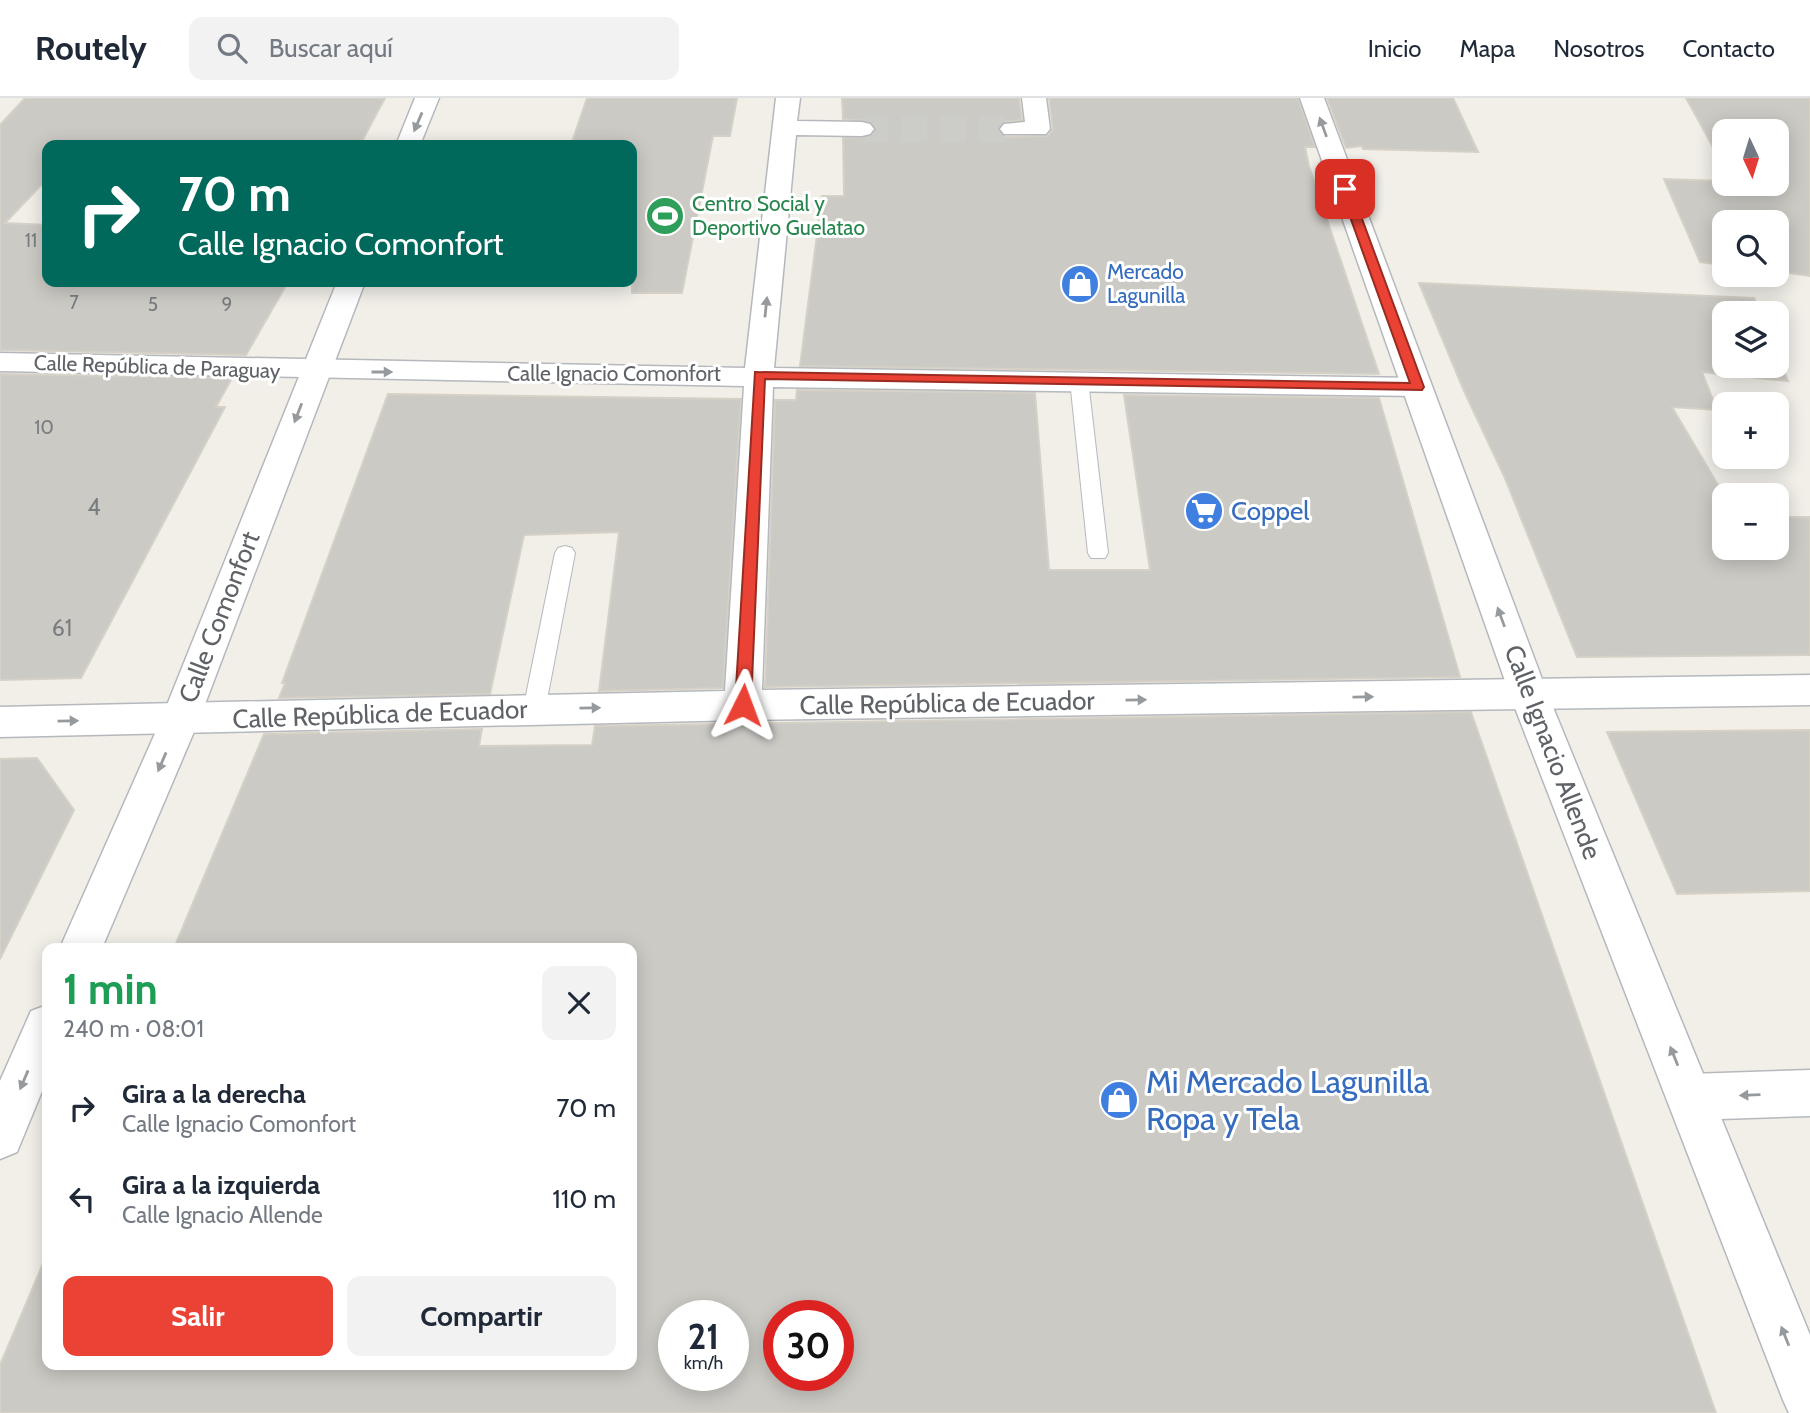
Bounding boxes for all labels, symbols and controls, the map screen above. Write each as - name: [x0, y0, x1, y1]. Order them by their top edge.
- search box: [189, 17, 679, 80]
- text: Routely: [35, 28, 147, 68]
- icon: search: [213, 29, 251, 67]
- text: Buscar aquí: [269, 32, 393, 64]
- text: Inicio: [1368, 34, 1421, 63]
- text: Mapa: [1459, 34, 1515, 63]
- text: Nosotros: [1553, 34, 1644, 63]
- text: Contacto: [1682, 34, 1775, 63]
- one-way arrow: [412, 111, 423, 132]
- one-way arrow: [1317, 116, 1328, 137]
- north arrow: [1712, 119, 1788, 196]
- map controls: [1712, 119, 1789, 560]
- pin: [1315, 159, 1375, 219]
- text: 70 m: [178, 164, 291, 223]
- icon: right: [63, 168, 154, 259]
- icon: arrive: [1326, 170, 1364, 208]
- place label: Centro Social y Deportivo Guelatao: [692, 191, 865, 240]
- sports icon: Centro Social y Deportivo Guelatao: [644, 195, 686, 237]
- button: search: [1712, 210, 1789, 287]
- text: Calle Ignacio Comonfort: [178, 224, 504, 263]
- house number: 11: [25, 229, 37, 252]
- place label: Mercado Lagunilla: [1107, 259, 1185, 308]
- shop icon: Mercado Lagunilla: [1059, 263, 1101, 305]
- house number: 7: [69, 291, 79, 314]
- house number: 5: [148, 293, 158, 316]
- house number: 9: [222, 293, 232, 316]
- one-way arrow: [761, 296, 772, 318]
- button: layers: [1712, 301, 1789, 378]
- street label: Calle República de Paraguay: [33, 350, 281, 383]
- street label: Calle Ignacio Comonfort: [507, 361, 721, 386]
- one-way arrow: [371, 366, 393, 378]
- button: +: [1712, 392, 1789, 469]
- one-way arrow: [292, 403, 303, 424]
- house number: 10: [34, 416, 54, 439]
- button: −: [1712, 483, 1789, 560]
- supermarket icon: Coppel: [1183, 490, 1225, 532]
- house number: 4: [87, 493, 101, 521]
- place label: Coppel: [1231, 495, 1309, 527]
- street label: Calle Comonfort: [172, 527, 266, 707]
- one-way arrow: [1495, 606, 1506, 627]
- house number: 61: [52, 614, 72, 642]
- street label: Calle Ignacio Allende: [1497, 640, 1609, 864]
- position arrow: [706, 668, 780, 742]
- street label: Calle República de Ecuador: [799, 684, 1096, 722]
- one-way arrow: [1352, 691, 1374, 703]
- street label: Calle República de Ecuador: [232, 693, 529, 735]
- one-way arrow: [1125, 694, 1147, 706]
- one-way arrow: [579, 703, 601, 714]
- one-way arrow: [57, 715, 79, 727]
- one-way arrow: [156, 752, 167, 773]
- text: 1 min: [63, 963, 158, 1015]
- button: close: [542, 966, 616, 1040]
- text: 240 m · 08:01: [63, 1015, 204, 1043]
- one-way arrow: [1668, 1046, 1679, 1067]
- place label: Mi Mercado Lagunilla Ropa y Tela: [1146, 1062, 1430, 1138]
- one-way arrow: [18, 1070, 29, 1091]
- text: Gira a la derecha: [122, 1078, 306, 1110]
- shop icon: Mi Mercado Lagunilla Ropa y Tela: [1098, 1079, 1140, 1121]
- icon: right: [63, 1089, 101, 1127]
- one-way arrow: [1739, 1090, 1761, 1101]
- text: 70 m: [556, 1092, 616, 1124]
- text: Calle Ignacio Comonfort: [122, 1110, 356, 1138]
- text: Gira a la izquierda: [122, 1169, 320, 1201]
- icon: left: [63, 1180, 101, 1218]
- text: 110 m: [552, 1183, 616, 1215]
- text: Calle Ignacio Allende: [122, 1201, 323, 1229]
- button: Salir: [63, 1276, 333, 1356]
- button: Compartir: [347, 1276, 616, 1356]
- speed limit sign: 30: [763, 1300, 854, 1391]
- text: 21: [688, 1315, 719, 1358]
- one-way arrow: [1779, 1326, 1790, 1347]
- text: km/h: [684, 1352, 723, 1374]

